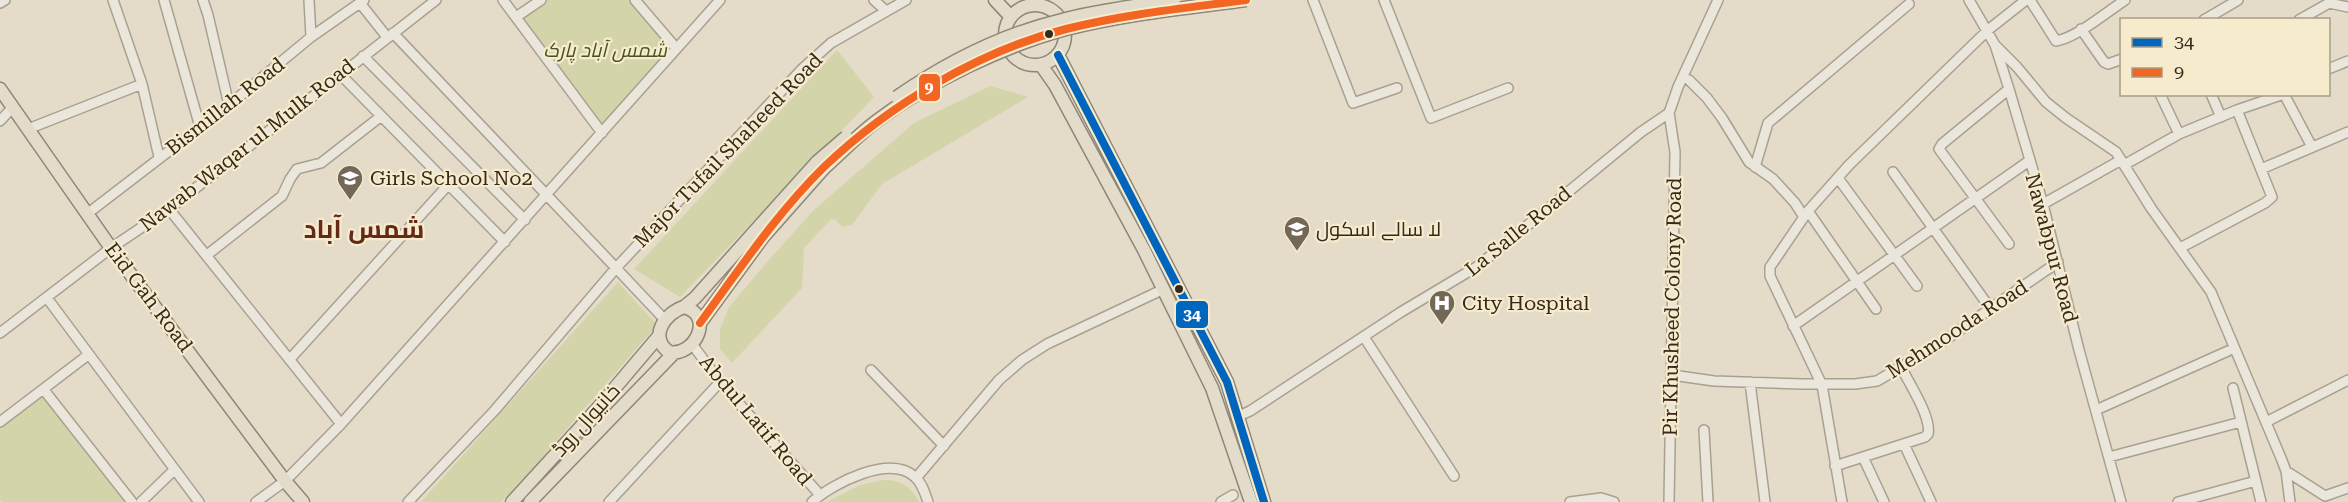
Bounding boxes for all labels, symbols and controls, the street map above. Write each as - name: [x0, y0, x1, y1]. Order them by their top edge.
- legend: [2120, 18, 2330, 96]
- unlabelled marker: [1043, 28, 1055, 40]
- text: 34: [2174, 31, 2194, 52]
- park label: شمس آباد پارک: [543, 38, 667, 64]
- street label: Major Tufail Shaheed Road: [629, 48, 827, 252]
- street label: Bismillah Road: [161, 52, 289, 160]
- street label: Nawab Waqar ul Mulk Road: [135, 54, 359, 236]
- text: 9: [2174, 61, 2184, 82]
- line badge: 9: [918, 73, 941, 102]
- text: 9: [925, 78, 934, 97]
- school or university icon: Girls School No2: [335, 163, 365, 201]
- place label: Girls School No2: [370, 166, 533, 190]
- street label: Nawabpur Road: [2020, 170, 2084, 326]
- street label: Pir Khusheed Colony Road: [1658, 177, 1686, 437]
- street label: La Salle Road: [1460, 181, 1576, 281]
- district label: شمس آباد: [304, 214, 424, 245]
- school or university icon: لا سالے اسکول: [1282, 214, 1312, 252]
- place label: لا سالے اسکول: [1316, 217, 1441, 242]
- street label: Eid Gah Road: [100, 238, 198, 357]
- street label: Mehmooda Road: [1882, 274, 2032, 384]
- unlabelled marker: [1173, 283, 1185, 295]
- hospital icon: City Hospital: [1427, 288, 1457, 326]
- place label: City Hospital: [1462, 291, 1589, 315]
- line badge: 34: [1175, 300, 1209, 329]
- text: 34: [1183, 305, 1201, 324]
- street label: Abdul Latif Road: [695, 350, 818, 490]
- street label: خانیوال روڈ: [547, 379, 626, 462]

